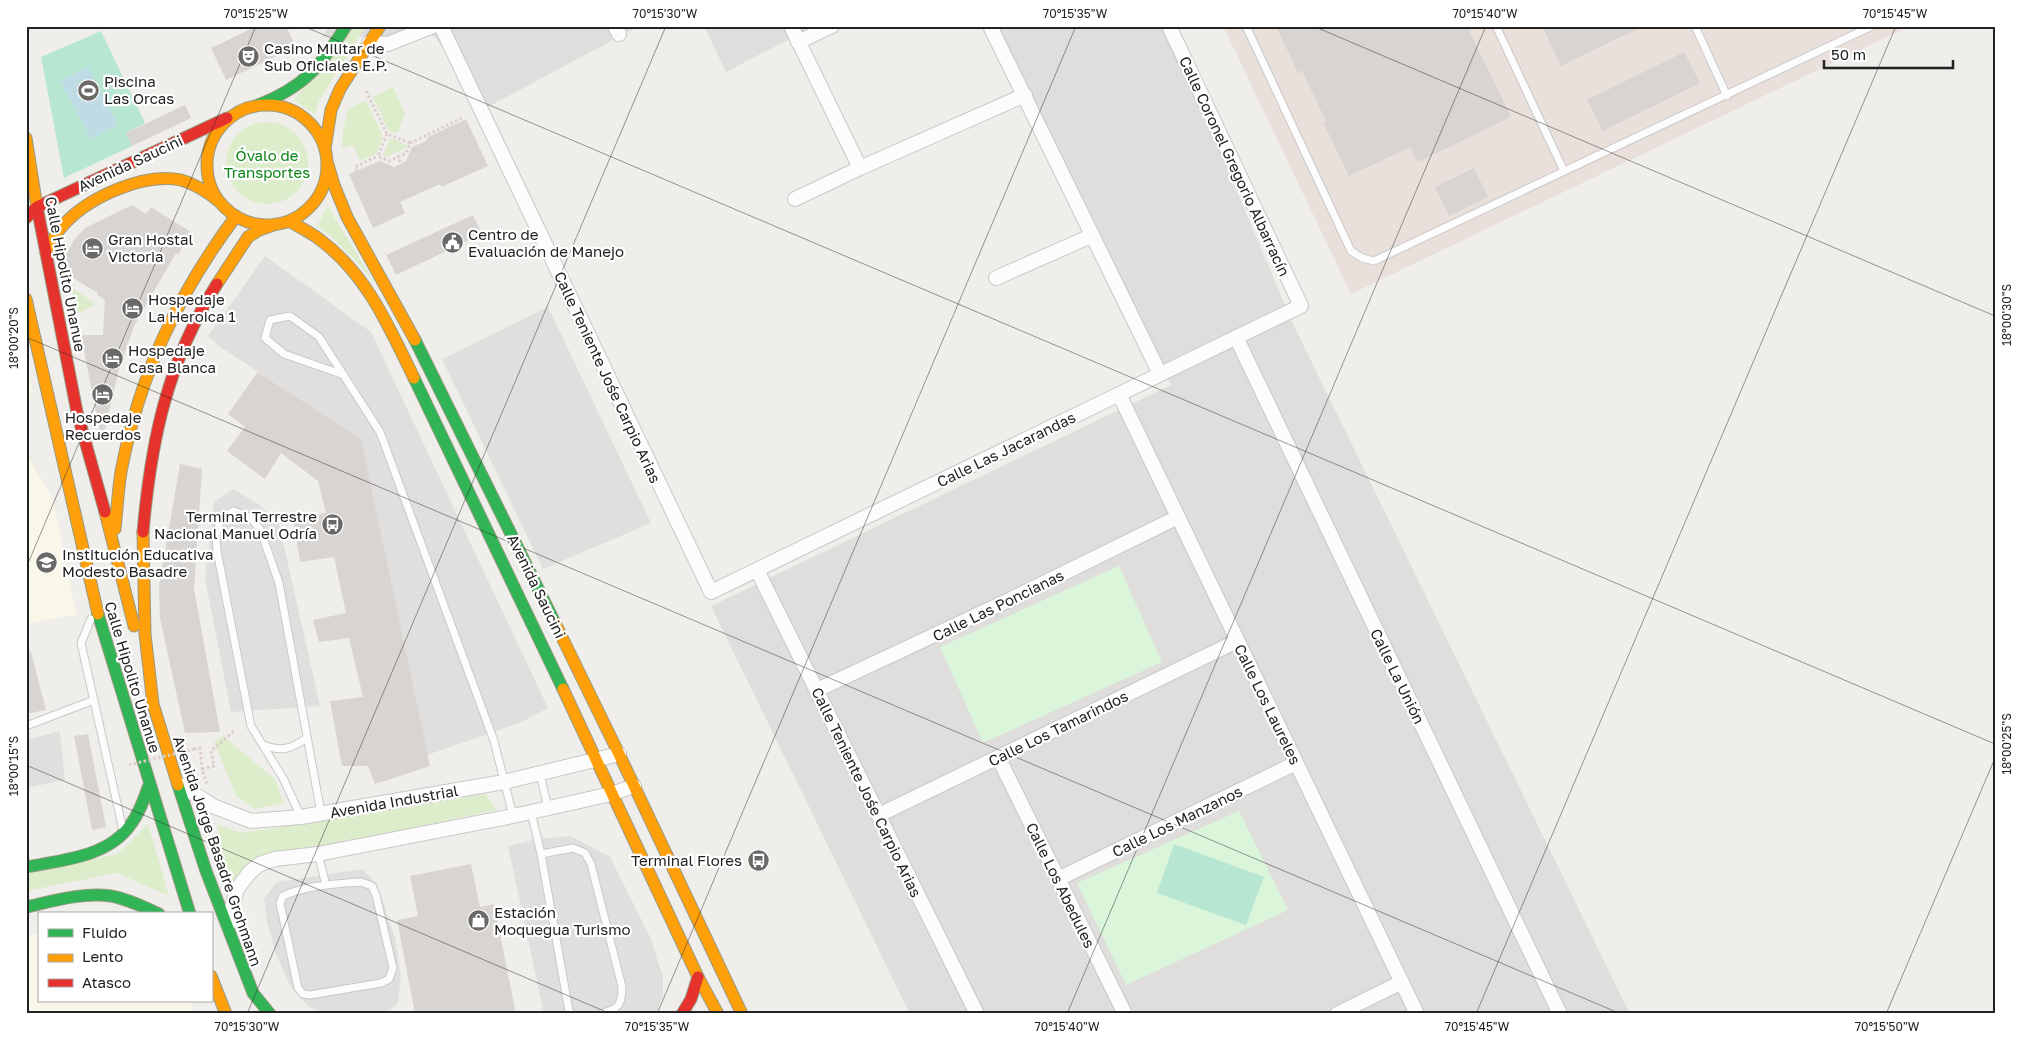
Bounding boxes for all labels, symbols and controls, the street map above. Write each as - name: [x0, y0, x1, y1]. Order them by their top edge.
- text: 70°15'25"W: [224, 6, 289, 21]
- text: 70°15'30"W: [633, 6, 698, 21]
- text: 70°15'35"W: [1043, 6, 1108, 21]
- text: 70°15'40"W: [1452, 6, 1518, 21]
- text: 70°15'45"W: [1863, 6, 1928, 21]
- scale bar: [1824, 38, 1952, 70]
- place label: Casino Militar de Sub Oficiales E.P.: [264, 39, 388, 74]
- theatre icon: Casino Militar de Sub Oficiales E.P.: [236, 45, 260, 69]
- text: 50 m: [1831, 45, 1866, 63]
- street label: Calle Coronel Gregorio Albarracín: [1176, 53, 1294, 279]
- place label: Piscina Las Orcas: [104, 72, 174, 107]
- sports icon: Piscina Las Orcas: [76, 78, 100, 102]
- street label: Avenida Saucini: [75, 131, 185, 195]
- park label: Óvalo de Transportes: [224, 146, 310, 181]
- street label: Calle Hipolito Unanue: [42, 195, 90, 353]
- place label: Centro de Evaluación de Manejo: [468, 225, 624, 260]
- place label: Gran Hostal Victoria: [108, 230, 194, 265]
- public building icon: Centro de Evaluación de Manejo: [440, 231, 464, 255]
- hotel icon: Gran Hostal Victoria: [80, 236, 104, 260]
- street label: Calle Teniente Jośe Carpio Arias: [551, 268, 665, 486]
- text: 18°00'30"S: [1999, 284, 2014, 346]
- place label: Hospedaje La Heroica 1: [148, 290, 235, 325]
- hotel icon: Hospedaje La Heroica 1: [120, 296, 144, 320]
- text: 18°00'20"S: [6, 307, 21, 369]
- place label: Hospedaje Casa Blanca: [128, 341, 216, 376]
- hotel icon: Hospedaje Casa Blanca: [100, 347, 124, 371]
- hotel icon: Hospedaje Recuerdos: [91, 382, 115, 406]
- place label: Hospedaje Recuerdos: [65, 408, 142, 443]
- street label: Calle Las Jacarandas: [934, 408, 1078, 490]
- place label: Terminal Terrestre Nacional Manuel Odría: [154, 507, 317, 542]
- bus stop icon: Terminal Terrestre Nacional Manuel Odría: [321, 513, 345, 537]
- street label: Avenida Saucini: [504, 531, 570, 641]
- place label: Institución Educativa Modesto Basadre: [62, 545, 213, 580]
- school or university icon: Institución Educativa Modesto Basadre: [34, 551, 58, 575]
- street label: Calle Las Poncianas: [929, 565, 1067, 645]
- street label: Calle Hipolito Unanue: [101, 599, 165, 755]
- street label: Calle La Unión: [1367, 625, 1429, 727]
- street label: Calle Los Laureles: [1231, 641, 1305, 767]
- street label: Calle Teniente Jośe Carpio Arias: [808, 684, 926, 900]
- street label: Calle Los Tamarindos: [985, 686, 1131, 770]
- text: 18°00'25"S: [1999, 713, 2014, 775]
- street label: Avenida Jorge Basadre Grohmann: [170, 733, 266, 969]
- text: 18°00'15"S: [6, 735, 21, 796]
- street label: Avenida Industrial: [328, 781, 460, 821]
- street label: Calle Los Manzanos: [1109, 782, 1245, 860]
- street label: Calle Los Abedules: [1023, 819, 1099, 951]
- bus stop icon: Terminal Flores: [746, 848, 770, 872]
- place label: Terminal Flores: [631, 851, 742, 869]
- place label: Estación Moquegua Turismo: [494, 903, 631, 938]
- shop icon: Estación Moquegua Turismo: [466, 909, 490, 933]
- legend: [38, 912, 212, 1002]
- text: Fluido: [82, 923, 127, 941]
- text: Lento: [82, 947, 123, 965]
- text: Atasco: [82, 973, 131, 991]
- text: 70°15'30"W: [215, 1019, 280, 1034]
- text: 70°15'35"W: [625, 1019, 690, 1034]
- text: 70°15'40"W: [1034, 1019, 1100, 1034]
- text: 70°15'45"W: [1445, 1019, 1510, 1034]
- text: 70°15'50"W: [1855, 1019, 1920, 1034]

